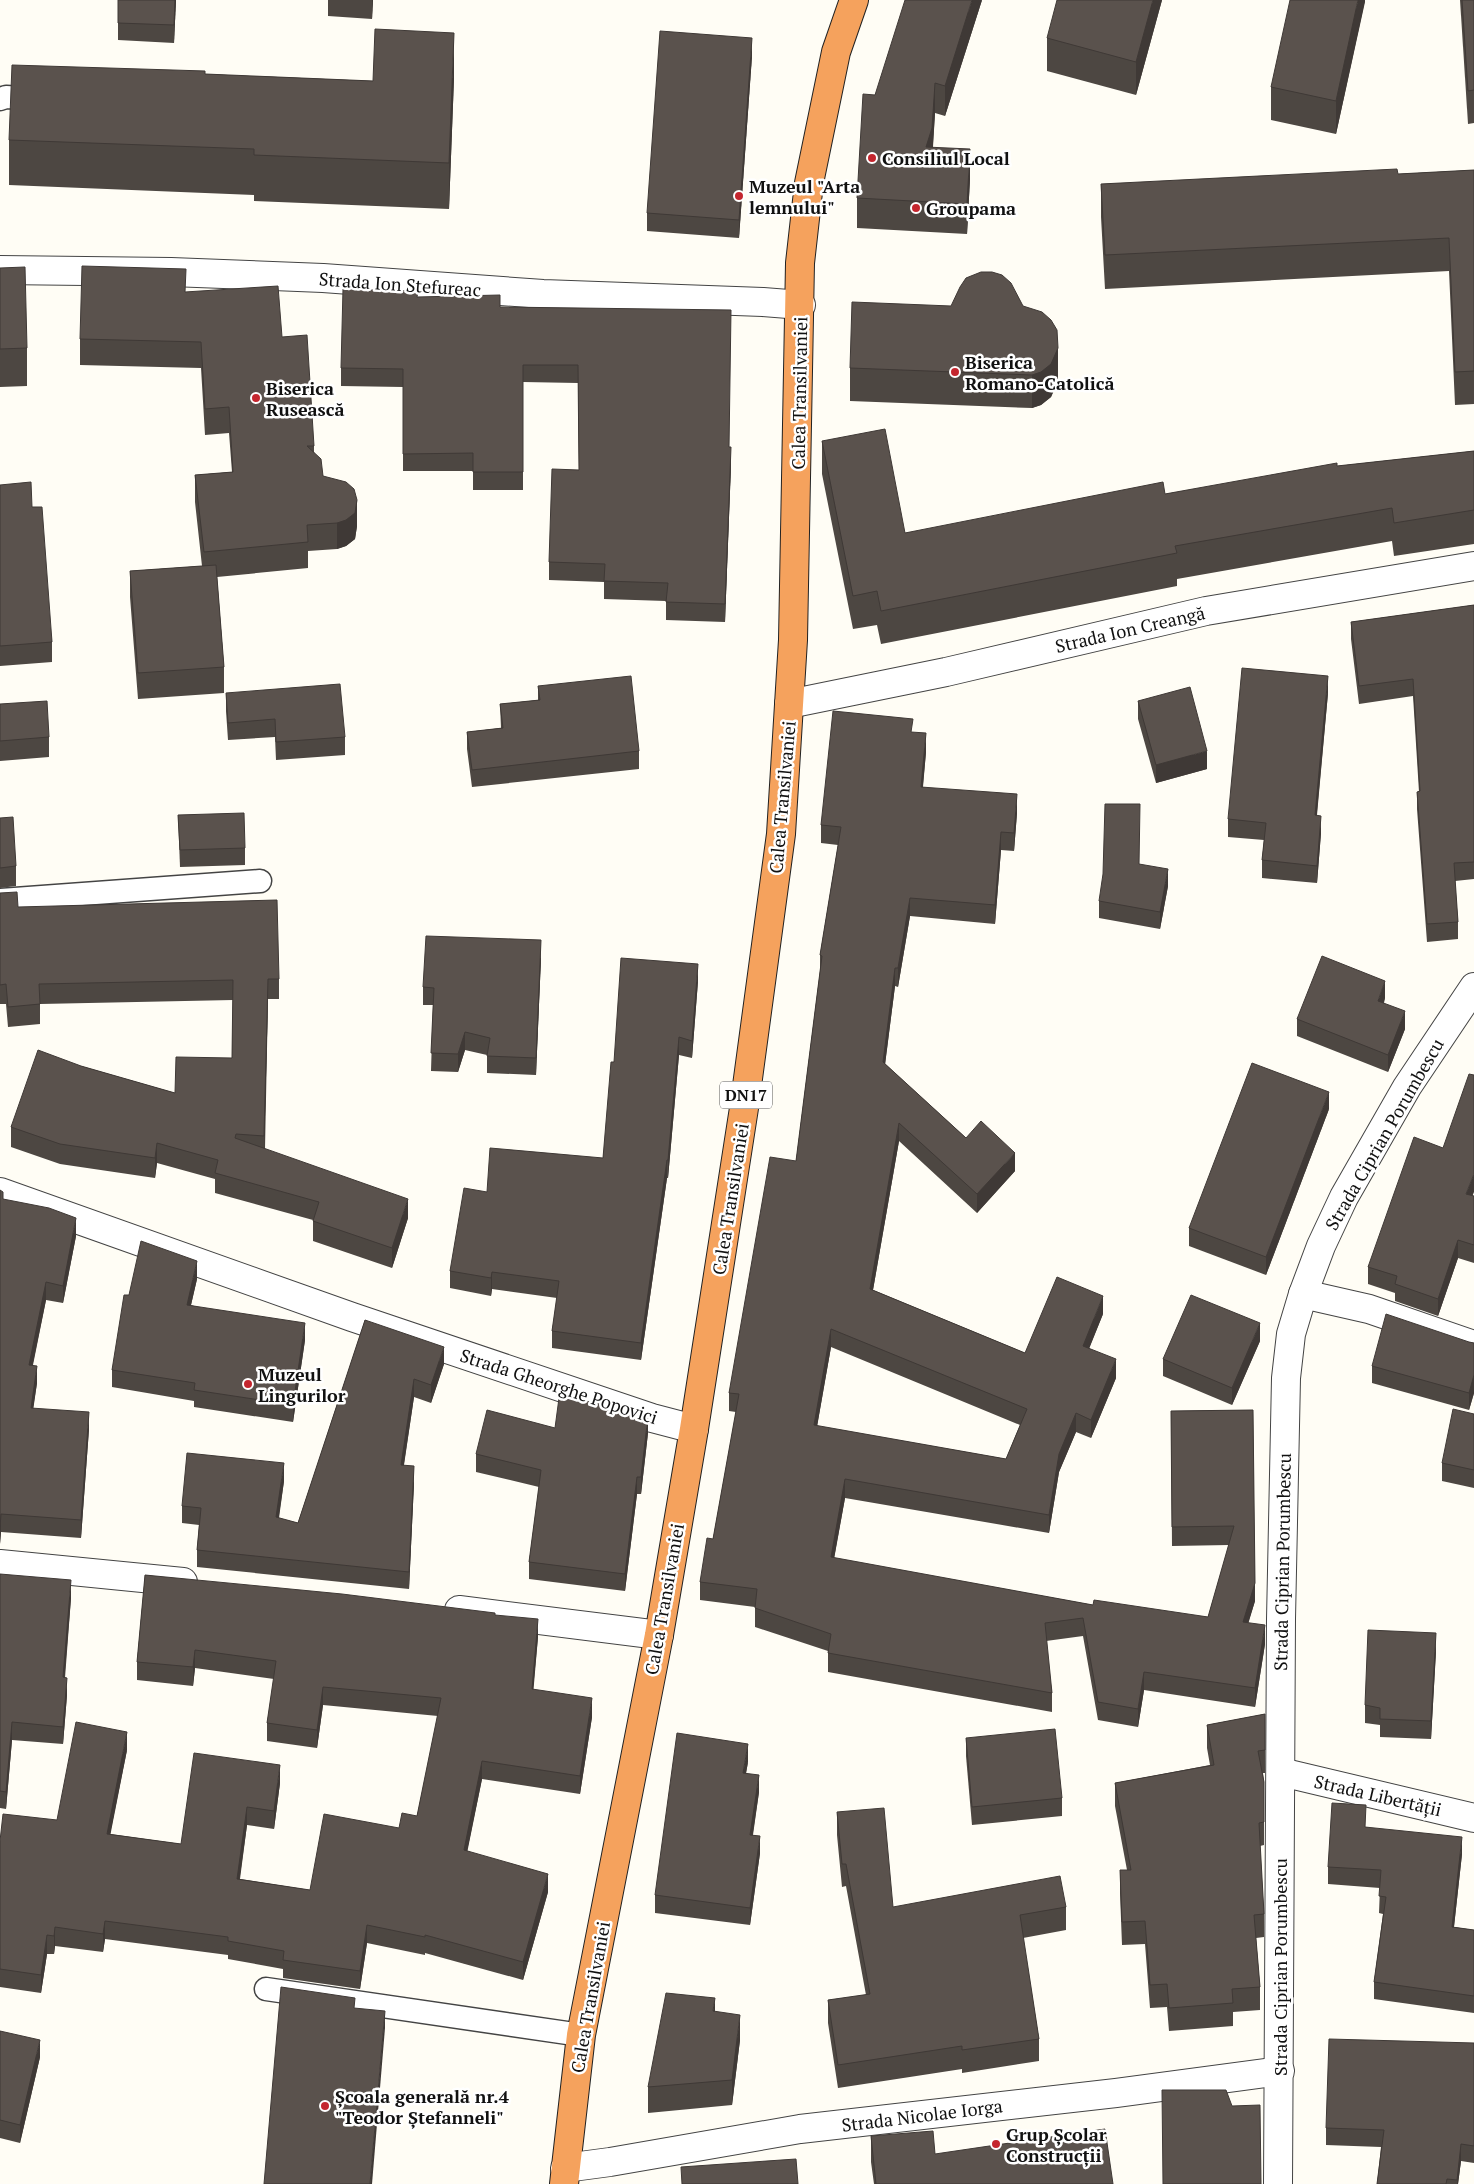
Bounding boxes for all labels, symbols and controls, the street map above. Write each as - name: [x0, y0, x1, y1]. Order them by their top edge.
- place label: Consiliul Local: [882, 146, 1010, 170]
- marker: Consiliul Local: [866, 152, 878, 164]
- place label: Muzeul "Arta lemnului": [749, 174, 860, 219]
- marker: Muzeul "Arta lemnului": [733, 190, 745, 202]
- place label: Groupama: [926, 196, 1016, 220]
- marker: Groupama: [910, 202, 922, 214]
- street label: Strada Ion Stefureac: [318, 266, 482, 302]
- street label: Calea Transilvaniei: [786, 316, 812, 470]
- place label: Biserica Romano-Catolică: [965, 350, 1115, 395]
- marker: Biserica Romano-Catolică: [949, 366, 961, 378]
- place label: Biserica Rusească: [266, 376, 344, 421]
- marker: Biserica Rusească: [250, 392, 262, 404]
- street label: Strada Ion Creangă: [1053, 600, 1207, 658]
- street label: Calea Transilvaniei: [763, 720, 801, 874]
- street label: Strada Ciprian Porumbescu: [1319, 1034, 1449, 1234]
- road number: DN17: [720, 1082, 772, 1108]
- street label: Calea Transilvaniei: [706, 1121, 754, 1277]
- street label: Strada Gheorghe Popovici: [457, 1343, 661, 1429]
- place label: Muzeul Lingurilor: [258, 1362, 346, 1407]
- marker: Muzeul Lingurilor: [242, 1378, 254, 1390]
- street label: Strada Ciprian Porumbescu: [1268, 1453, 1296, 1671]
- street label: Calea Transilvaniei: [639, 1521, 689, 1677]
- street label: Strada Libertății: [1312, 1769, 1444, 1821]
- street label: Strada Ciprian Porumbescu: [1268, 1858, 1292, 2076]
- street label: Calea Transilvaniei: [565, 1919, 615, 2075]
- place label: Școala generală nr.4 "Teodor Ștefanneli": [335, 2084, 510, 2129]
- street label: Strada Nicolae Iorga: [840, 2093, 1004, 2137]
- marker: Școala generală nr.4 "Teodor Ștefanneli": [319, 2100, 331, 2112]
- place label: Grup Școlar Construcții: [1006, 2122, 1107, 2167]
- marker: Grup Școlar Construcții: [990, 2138, 1002, 2150]

